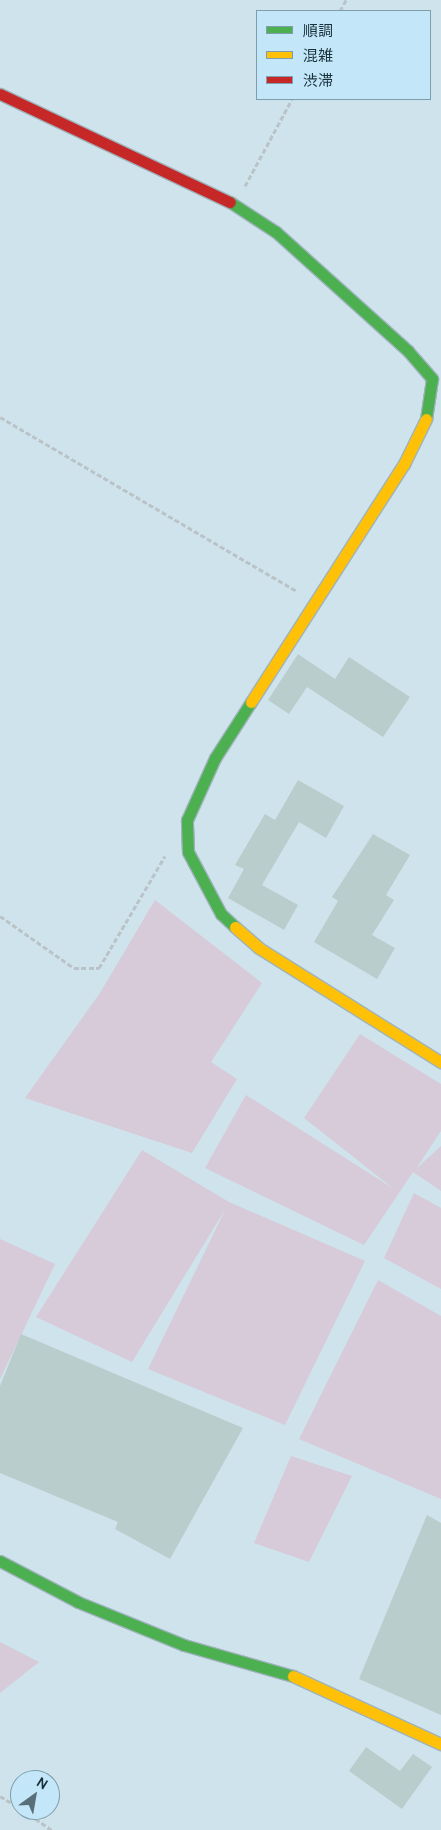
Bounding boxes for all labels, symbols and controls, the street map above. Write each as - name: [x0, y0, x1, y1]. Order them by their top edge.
- legend: [256, 10, 431, 100]
- text: 順調: [303, 22, 333, 40]
- text: 混雑: [303, 47, 333, 65]
- text: 渋滞: [303, 72, 333, 90]
- north arrow: [10, 1770, 60, 1820]
- text: N: [33, 1773, 51, 1793]

